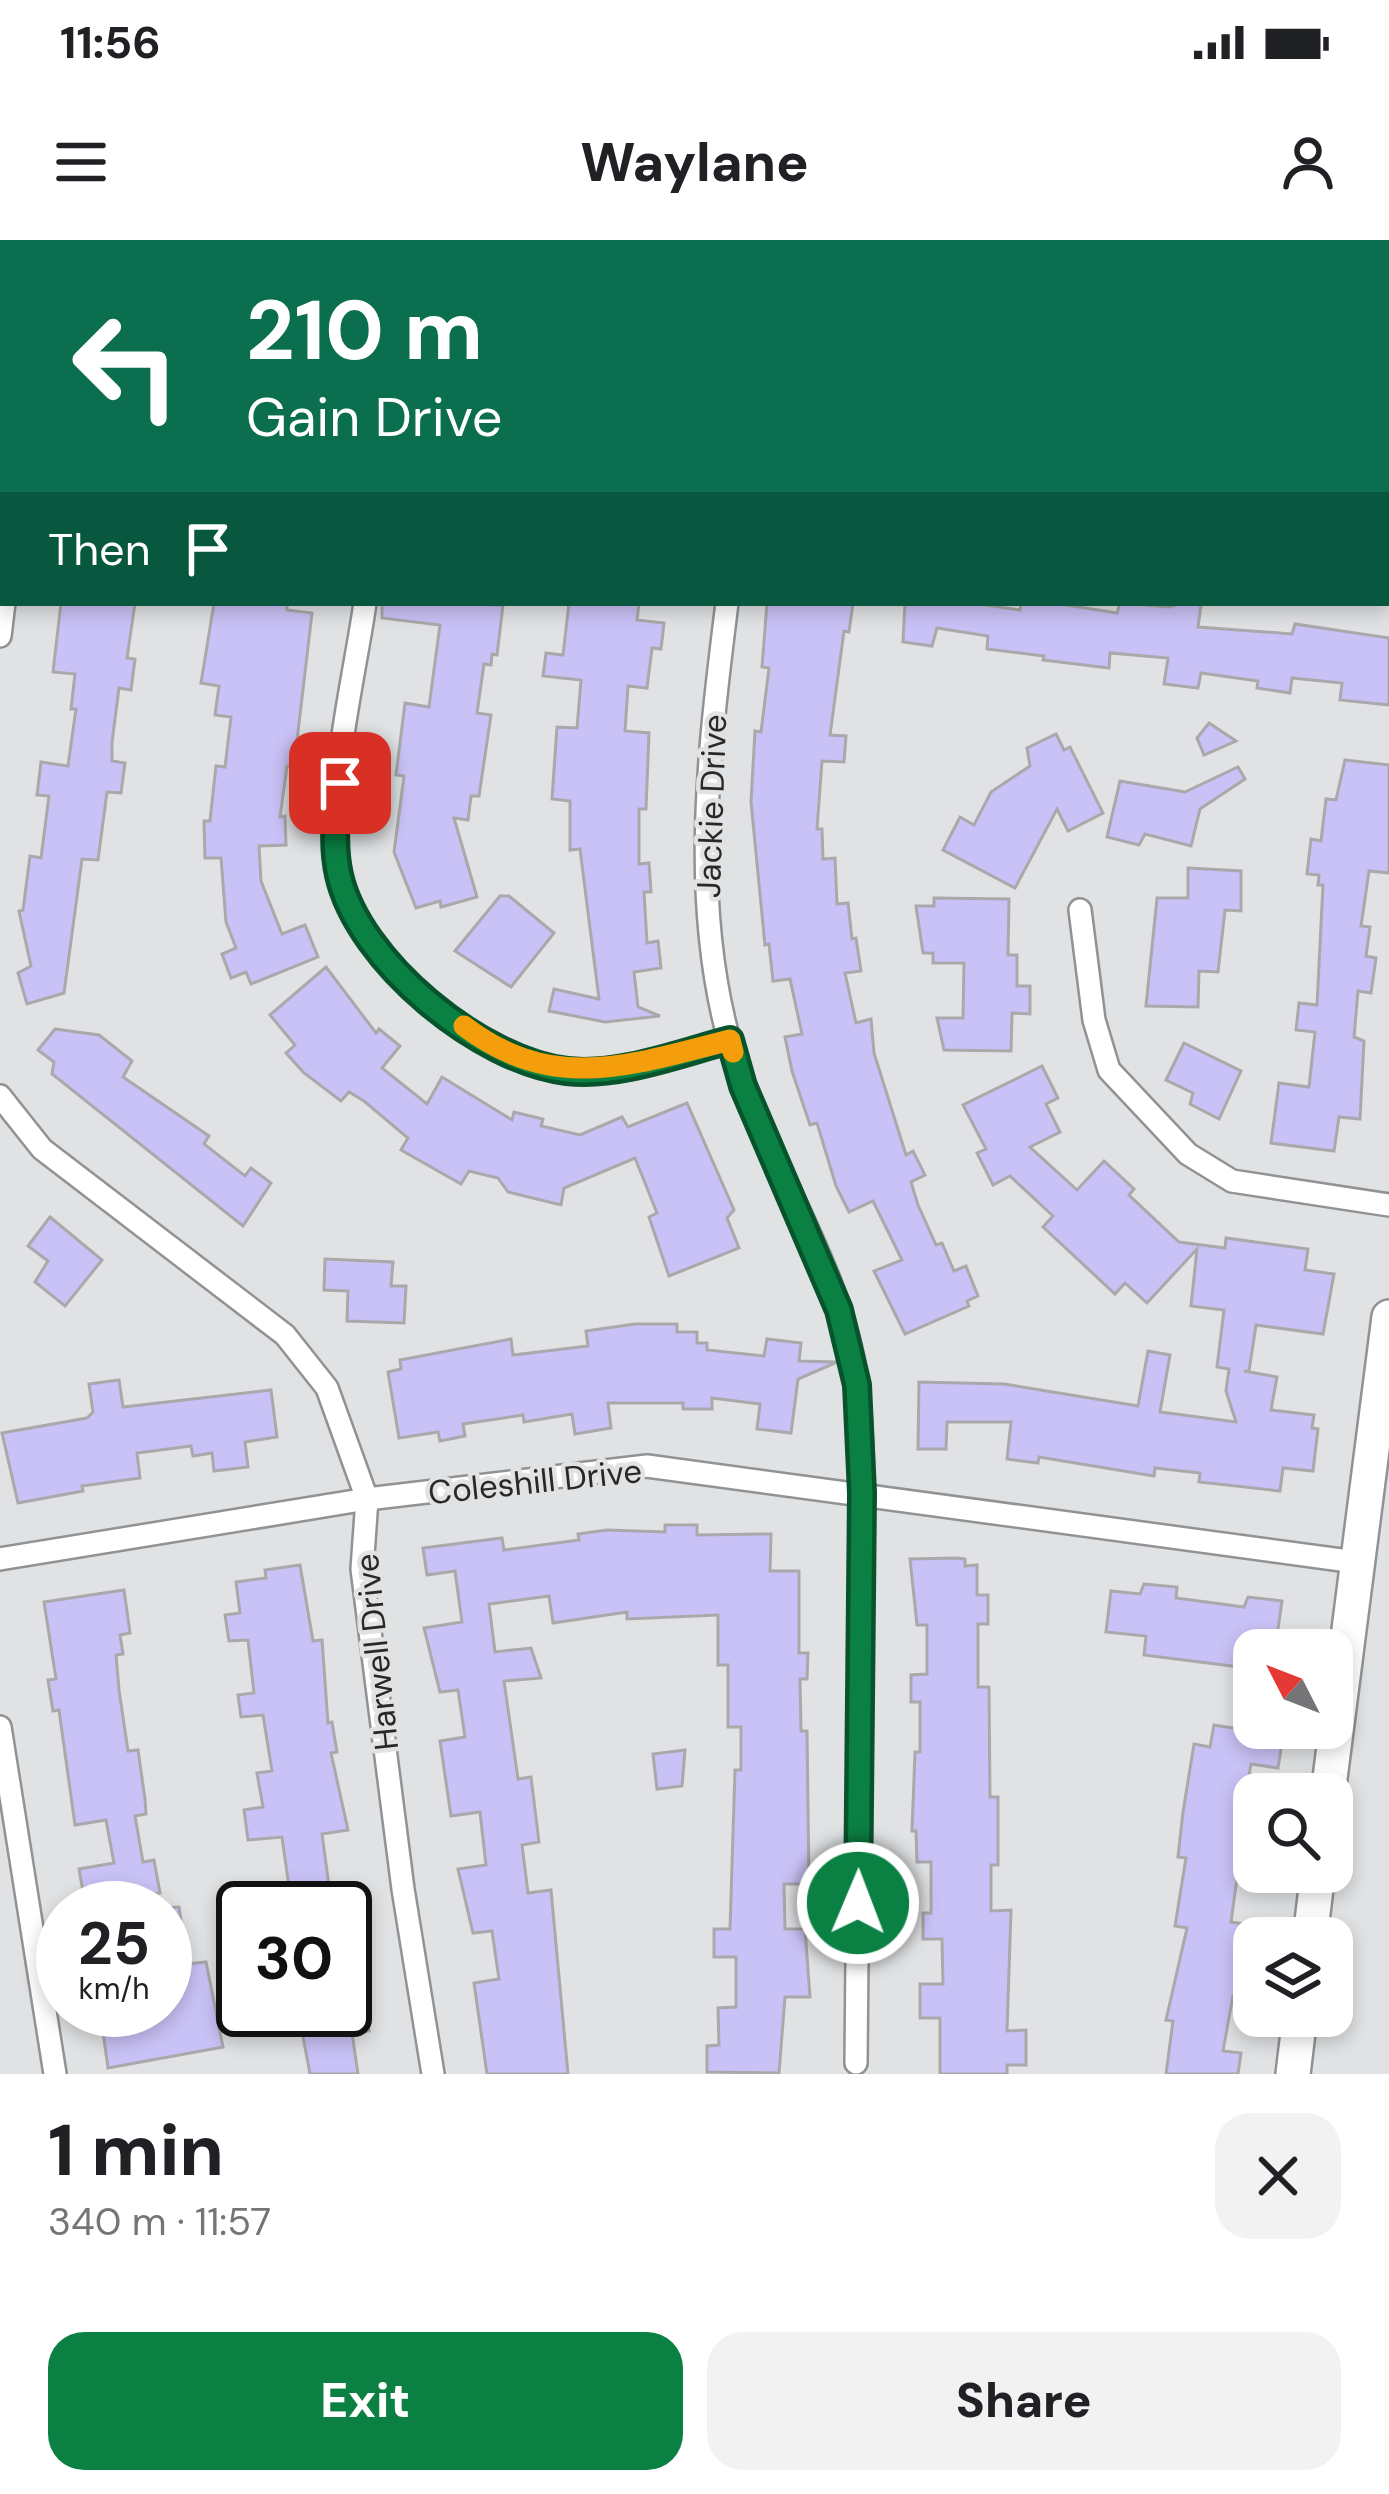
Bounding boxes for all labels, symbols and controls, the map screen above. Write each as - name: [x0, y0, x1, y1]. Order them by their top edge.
- text: 11:56: [60, 13, 161, 72]
- text: Waylane: [580, 127, 809, 198]
- icon: menu: [48, 129, 114, 195]
- icon: person: [1275, 129, 1341, 195]
- text: 210 m: [246, 276, 483, 385]
- icon: left: [48, 288, 204, 444]
- text: Gain Drive: [246, 382, 503, 453]
- icon: arrive: [175, 516, 241, 582]
- text: Then: [48, 520, 151, 579]
- street label: Jackie Drive: [687, 714, 736, 899]
- pin: [289, 732, 391, 834]
- icon: arrive: [307, 750, 373, 816]
- street label: Coleshill Drive: [426, 1449, 644, 1514]
- street label: Harwell Drive: [345, 1551, 408, 1752]
- north arrow: [1233, 1629, 1353, 1749]
- map controls: [1233, 1629, 1353, 2037]
- button: search: [1233, 1773, 1353, 1893]
- position arrow: [795, 1840, 921, 1966]
- speed limit sign: 30: [216, 1881, 372, 2037]
- text: 25: [78, 1904, 150, 1983]
- button: layers: [1233, 1917, 1353, 2037]
- text: km/h: [79, 1969, 149, 2008]
- text: 1 min: [48, 2104, 224, 2197]
- button: close: [1215, 2113, 1341, 2239]
- text: 340 m · 11:57: [48, 2196, 271, 2247]
- button: Exit: [48, 2332, 683, 2470]
- button: Share: [707, 2332, 1341, 2470]

